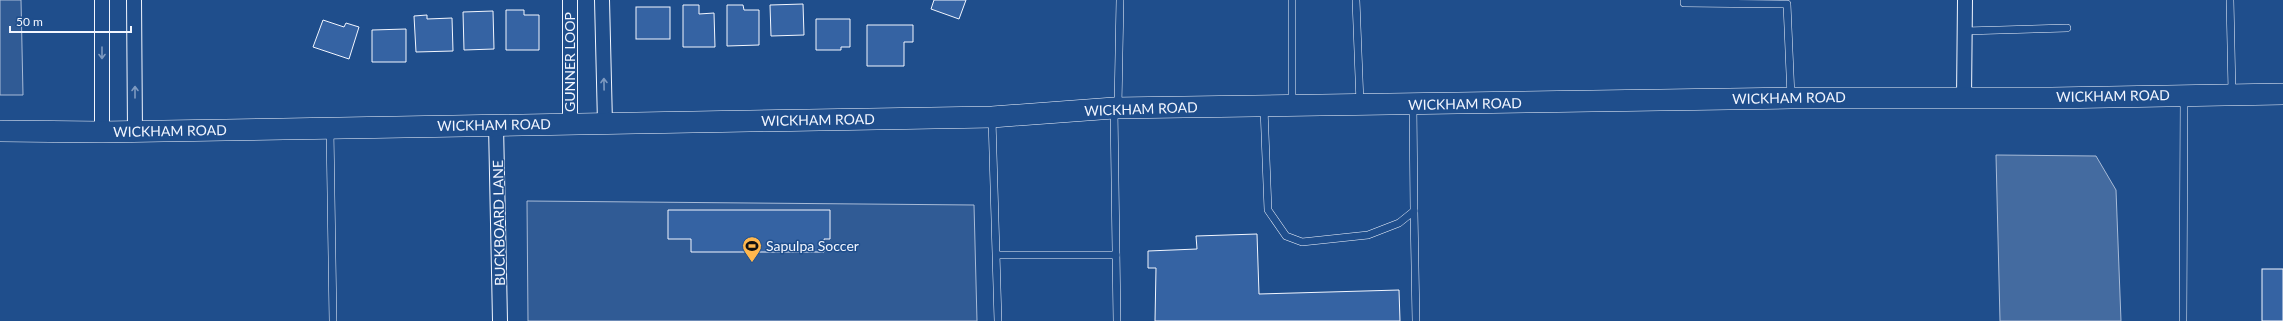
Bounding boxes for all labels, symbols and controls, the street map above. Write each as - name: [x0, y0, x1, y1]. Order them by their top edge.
- scale bar: [10, 8, 131, 34]
- street label: GUNNER LOOP: [561, 12, 578, 112]
- text: 50 m: [16, 14, 43, 29]
- one-way arrow: [98, 46, 106, 59]
- one-way arrow: [600, 78, 608, 91]
- one-way arrow: [131, 86, 139, 99]
- street label: WICKHAM ROAD: [2056, 86, 2170, 105]
- street label: WICKHAM ROAD: [1732, 88, 1846, 107]
- street label: WICKHAM ROAD: [1408, 94, 1522, 113]
- street label: WICKHAM ROAD: [1084, 98, 1198, 119]
- street label: WICKHAM ROAD: [761, 110, 875, 129]
- street label: WICKHAM ROAD: [437, 115, 551, 134]
- street label: WICKHAM ROAD: [113, 121, 227, 140]
- street label: BUCKBOARD LANE: [489, 160, 508, 286]
- sports icon: Sapulpa Soccer: [741, 235, 763, 263]
- place label: Sapulpa Soccer: [766, 237, 859, 254]

